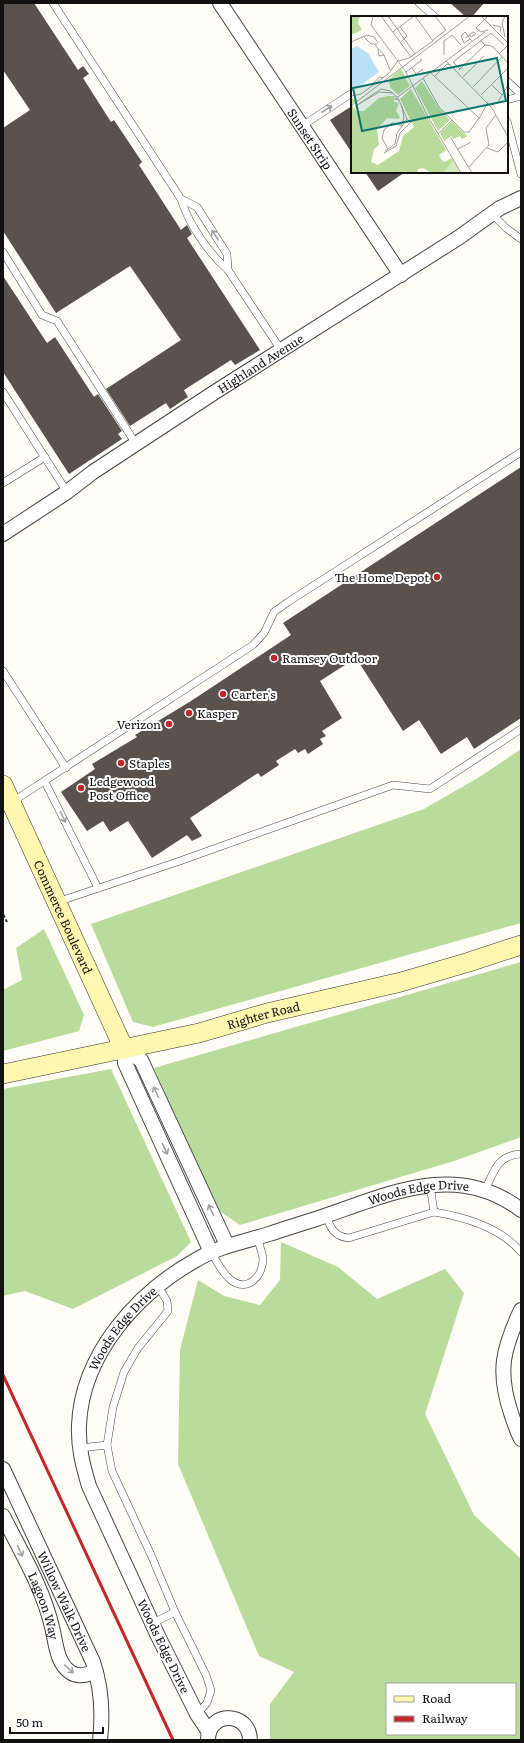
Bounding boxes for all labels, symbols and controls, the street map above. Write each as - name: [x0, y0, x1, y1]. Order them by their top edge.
- inset map: [351, 16, 508, 173]
- street label: Sunset Strip: [283, 105, 337, 173]
- one-way arrow: [321, 105, 333, 113]
- one-way arrow: [210, 229, 218, 241]
- street label: Highland Avenue: [214, 329, 307, 397]
- place label: The Home Depot: [334, 568, 429, 586]
- marker: The Home Depot: [432, 572, 442, 582]
- place label: Ramsey Outdoor: [282, 649, 378, 667]
- marker: Ramsey Outdoor: [269, 653, 279, 663]
- place label: Carter's: [231, 685, 276, 703]
- marker: Carter's: [218, 689, 228, 699]
- place label: Kasper: [197, 704, 237, 722]
- marker: Kasper: [184, 708, 194, 718]
- place label: Verizon: [117, 715, 161, 733]
- marker: Verizon: [164, 719, 174, 729]
- place label: Staples: [129, 754, 170, 772]
- marker: Staples: [116, 758, 126, 768]
- place label: Ledgewood Post Office: [89, 772, 155, 804]
- marker: Ledgewood Post Office: [76, 783, 86, 793]
- one-way arrow: [59, 810, 67, 822]
- street label: Commerce Boulevard: [30, 857, 98, 977]
- street label: Righter Road: [225, 997, 302, 1033]
- one-way arrow: [152, 1086, 159, 1098]
- one-way arrow: [161, 1143, 169, 1155]
- street label: Woods Edge Drive: [366, 1175, 471, 1209]
- one-way arrow: [207, 1204, 214, 1216]
- street label: Woods Edge Drive: [84, 1282, 160, 1373]
- one-way arrow: [17, 1544, 24, 1556]
- street label: Willow Walk Drive: [33, 1548, 96, 1655]
- street label: Lagoon Way: [24, 1569, 63, 1641]
- street label: Woods Edge Drive: [133, 1596, 195, 1696]
- one-way arrow: [64, 1665, 74, 1674]
- legend: [386, 1683, 516, 1735]
- text: Road: [422, 1689, 452, 1707]
- scale bar: [10, 1709, 103, 1735]
- text: Railway: [422, 1709, 468, 1727]
- text: 50 m: [16, 1713, 43, 1731]

